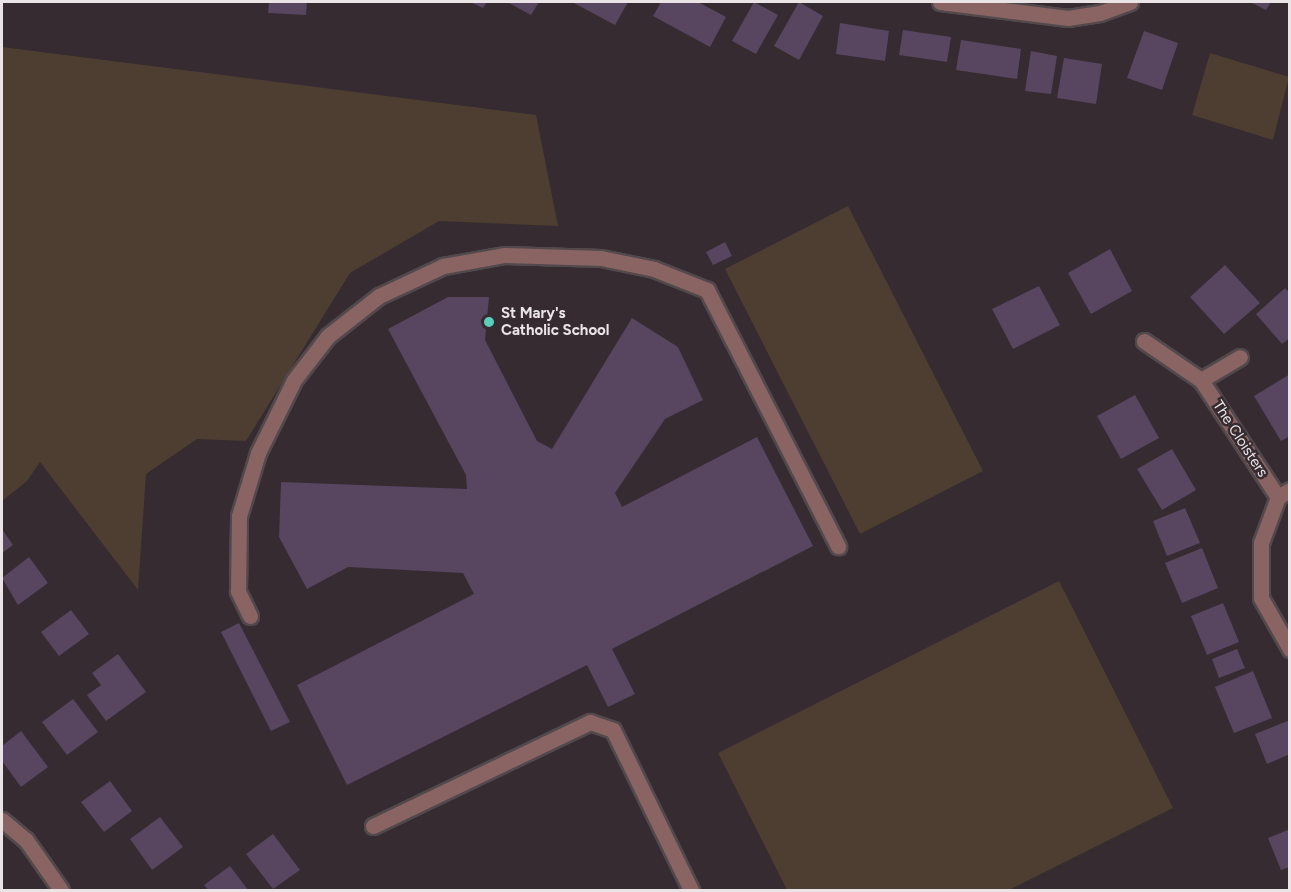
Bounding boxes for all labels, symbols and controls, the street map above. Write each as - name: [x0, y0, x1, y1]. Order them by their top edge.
- place label: St Mary's Catholic School: [501, 304, 610, 339]
- marker: St Mary's Catholic School: [482, 315, 496, 329]
- street label: The Cloisters: [1209, 397, 1271, 481]

